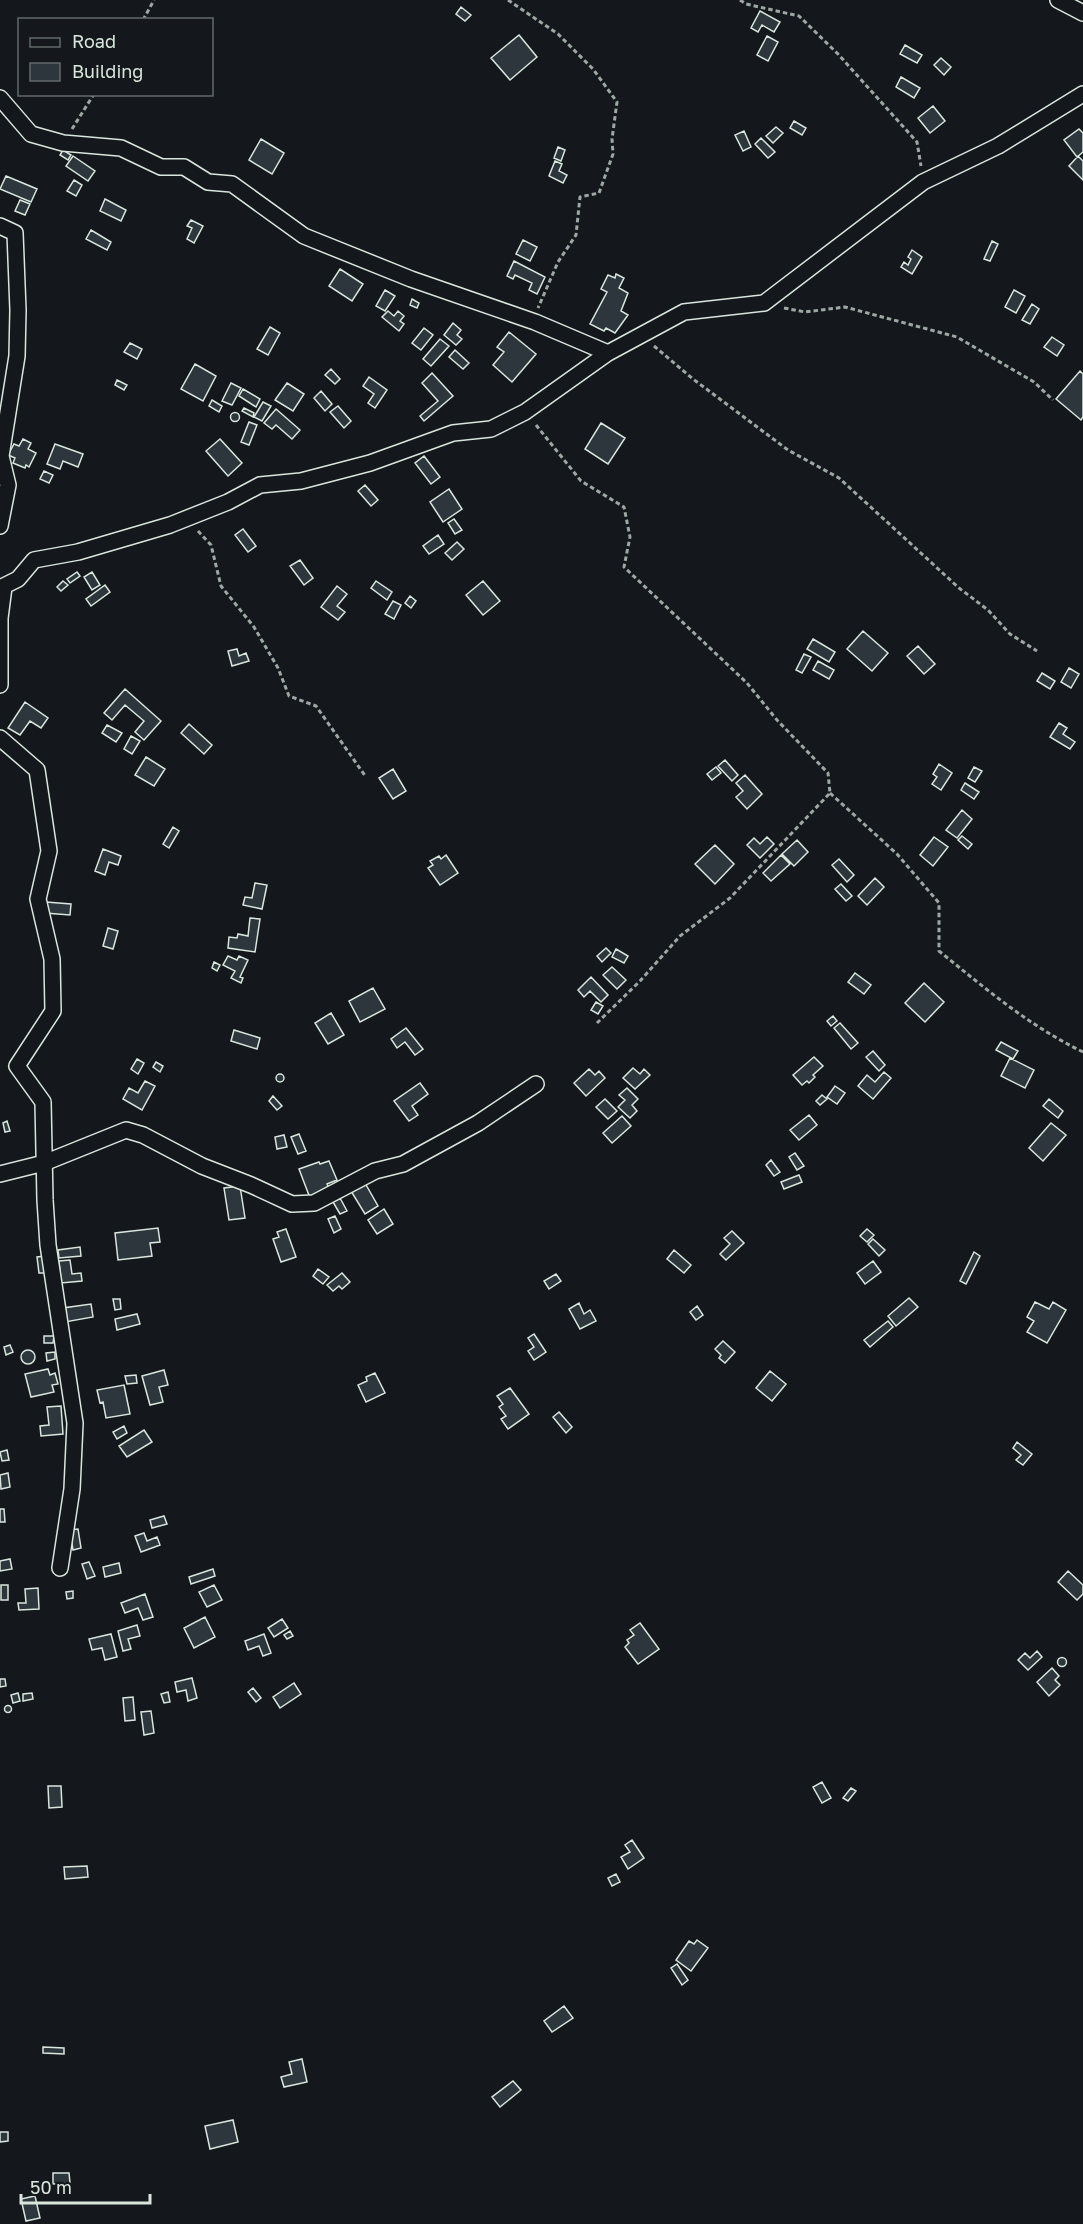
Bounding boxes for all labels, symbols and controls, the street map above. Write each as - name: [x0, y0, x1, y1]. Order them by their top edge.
- legend: [18, 18, 213, 96]
- text: Road: [72, 30, 116, 52]
- text: Building: [72, 60, 143, 82]
- scale bar: [21, 2167, 150, 2205]
- text: 50 m: [30, 2176, 72, 2198]

